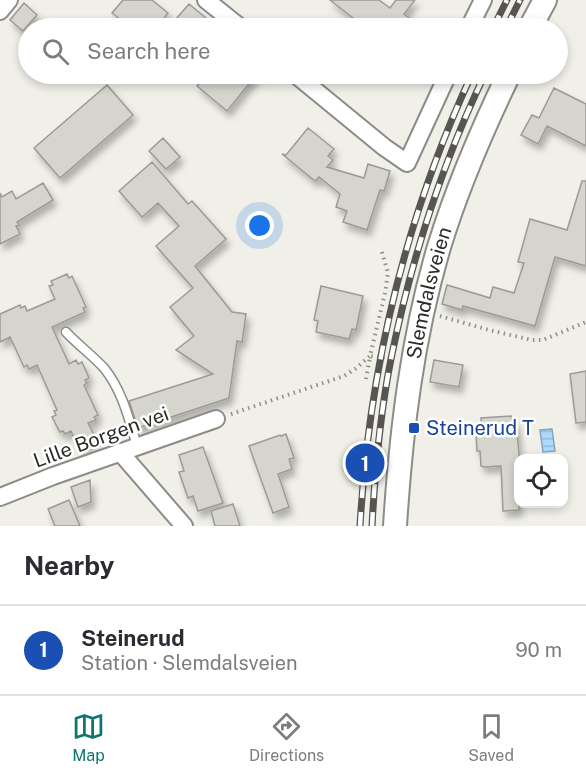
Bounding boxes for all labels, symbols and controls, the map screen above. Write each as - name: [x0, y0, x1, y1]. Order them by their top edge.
- search box: [18, 18, 568, 84]
- icon: search: [39, 35, 72, 68]
- text: Search here: [87, 38, 211, 64]
- your location: [245, 211, 274, 240]
- street label: Slemdalsveien: [401, 224, 457, 361]
- street label: Lille Borgen vei: [30, 401, 172, 473]
- place label: Steinerud T: [426, 416, 534, 440]
- marker: Steinerud T: [407, 421, 421, 435]
- pin: 1: [346, 440, 385, 486]
- map controls: [514, 454, 568, 508]
- button: locate: [514, 454, 568, 508]
- text: Nearby: [24, 550, 114, 581]
- text: Steinerud: [81, 625, 185, 651]
- text: 1: [39, 638, 48, 662]
- text: 90 m: [515, 638, 562, 662]
- text: Station · Slemdalsveien: [81, 651, 298, 675]
- tab: Map: [72, 710, 105, 765]
- tab: Directions: [249, 710, 324, 765]
- tab: Saved: [468, 710, 514, 765]

